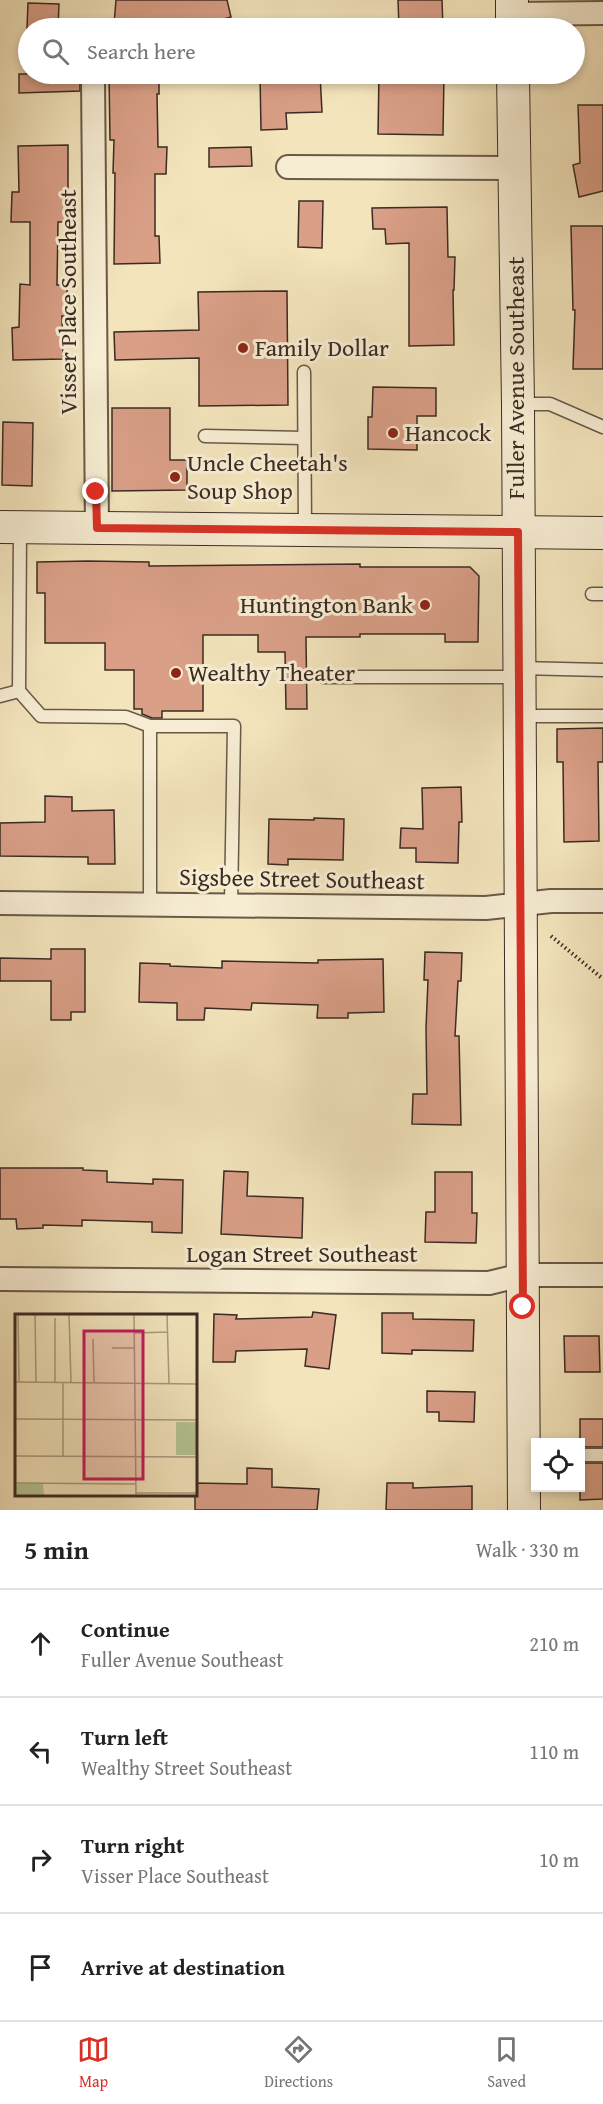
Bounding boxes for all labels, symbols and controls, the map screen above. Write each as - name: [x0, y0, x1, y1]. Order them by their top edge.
- search box: [18, 18, 585, 84]
- icon: search: [39, 35, 72, 68]
- text: Search here: [87, 35, 196, 67]
- street label: Visser Place Southeast: [50, 189, 85, 415]
- street label: Fuller Avenue Southeast: [498, 256, 533, 500]
- place label: Family Dollar: [255, 330, 389, 365]
- marker: Family Dollar: [236, 341, 250, 355]
- place label: Hancock: [405, 415, 492, 450]
- marker: Hancock: [386, 426, 400, 440]
- place label: Uncle Cheetah's Soup Shop: [187, 445, 348, 508]
- marker: Uncle Cheetah's Soup Shop: [168, 470, 182, 484]
- route end: [82, 478, 108, 504]
- place label: Huntington Bank: [240, 587, 414, 622]
- marker: Huntington Bank: [418, 598, 432, 612]
- place label: Wealthy Theater: [188, 655, 355, 690]
- marker: Wealthy Theater: [169, 666, 183, 680]
- street label: Sigsbee Street Southeast: [179, 859, 426, 898]
- street label: Logan Street Southeast: [186, 1236, 418, 1271]
- route start: [509, 1293, 535, 1319]
- inset map: [15, 1314, 196, 1495]
- map controls: [531, 1438, 585, 1492]
- button: locate: [531, 1438, 585, 1492]
- text: 5 min: [24, 1530, 89, 1569]
- text: Walk · 330 m: [476, 1535, 579, 1564]
- text: Continue: [81, 1613, 170, 1645]
- icon: ahead: [24, 1627, 57, 1660]
- text: 210 m: [529, 1629, 579, 1658]
- text: Fuller Avenue Southeast: [81, 1645, 284, 1674]
- text: Turn left: [81, 1721, 168, 1753]
- icon: left: [24, 1735, 57, 1768]
- text: 110 m: [529, 1737, 579, 1766]
- text: Wealthy Street Southeast: [81, 1753, 292, 1782]
- text: Turn right: [81, 1829, 184, 1861]
- icon: right: [24, 1843, 57, 1876]
- text: 10 m: [539, 1845, 579, 1874]
- text: Visser Place Southeast: [81, 1861, 269, 1890]
- icon: arrive: [24, 1951, 57, 1984]
- text: Arrive at destination: [81, 1951, 285, 1983]
- tab: Map: [77, 2033, 110, 2093]
- tab: Directions: [264, 2033, 333, 2093]
- tab: Saved: [487, 2033, 526, 2093]

